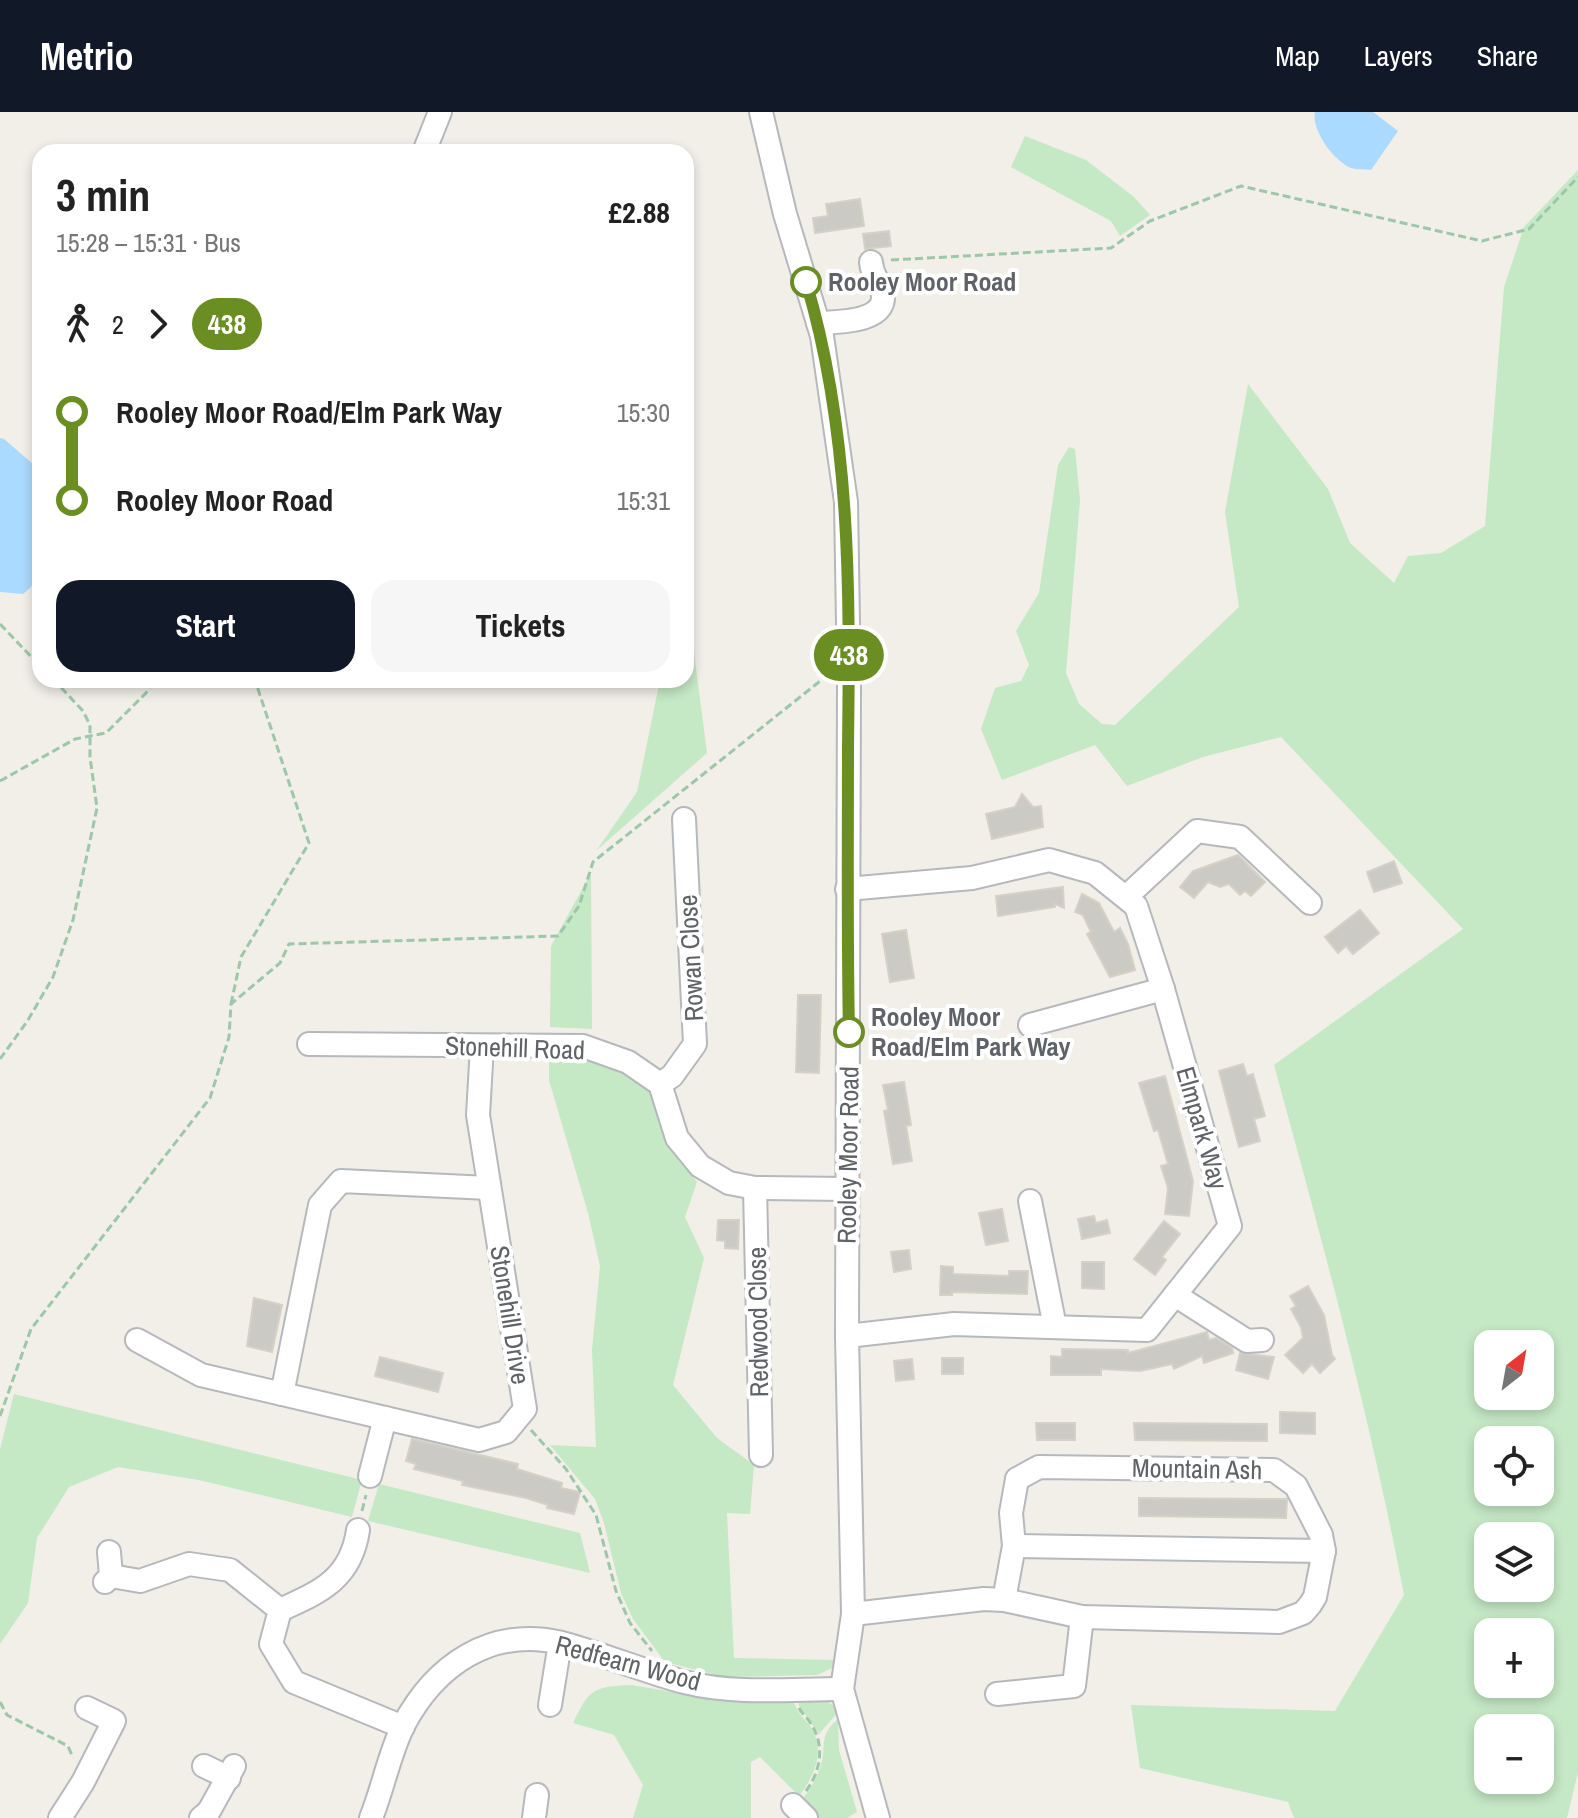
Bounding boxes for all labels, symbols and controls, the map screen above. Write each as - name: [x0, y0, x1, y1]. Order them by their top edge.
- text: Metrio: [40, 31, 133, 82]
- text: Map: [1275, 37, 1320, 75]
- text: Layers: [1364, 37, 1433, 75]
- text: Share: [1477, 37, 1538, 75]
- text: 3 min: [56, 165, 150, 225]
- text: £2.88: [608, 192, 670, 232]
- text: 15:28 – 15:31 · Bus: [56, 225, 241, 260]
- place label: Rooley Moor Road: [828, 264, 1016, 299]
- marker: Rooley Moor Road: [791, 267, 821, 297]
- icon: walk: [56, 302, 100, 346]
- icon: forward: [136, 302, 180, 346]
- text: 438: [208, 305, 246, 343]
- text: 2: [112, 307, 124, 342]
- text: Rooley Moor Road/Elm Park Way: [116, 392, 502, 432]
- text: 15:30: [617, 395, 670, 430]
- text: Rooley Moor Road: [116, 480, 333, 520]
- text: 15:31: [617, 483, 670, 518]
- button: Start: [56, 580, 355, 672]
- button: Tickets: [371, 580, 670, 672]
- line badge: 438: [803, 629, 895, 681]
- text: 438: [830, 636, 868, 674]
- street label: Rowan Close: [670, 894, 711, 1022]
- place label: Rooley Moor Road/Elm Park Way: [871, 999, 1071, 1064]
- marker: Rooley Moor Road/Elm Park Way: [834, 1017, 864, 1047]
- street label: Stonehill Road: [445, 1028, 586, 1067]
- street label: Elmpark Way: [1168, 1062, 1237, 1194]
- street label: Rooley Moor Road: [828, 1066, 867, 1244]
- street label: Stonehill Drive: [482, 1243, 539, 1387]
- street label: Redwood Close: [739, 1246, 776, 1398]
- north arrow: [1474, 1330, 1554, 1410]
- map controls: [1474, 1330, 1554, 1794]
- button: locate: [1474, 1426, 1554, 1506]
- street label: Mountain Ash: [1132, 1450, 1262, 1487]
- button: layers: [1474, 1522, 1554, 1602]
- button: +: [1474, 1618, 1554, 1698]
- street label: Redfearn Wood: [552, 1626, 705, 1699]
- button: −: [1474, 1714, 1554, 1794]

